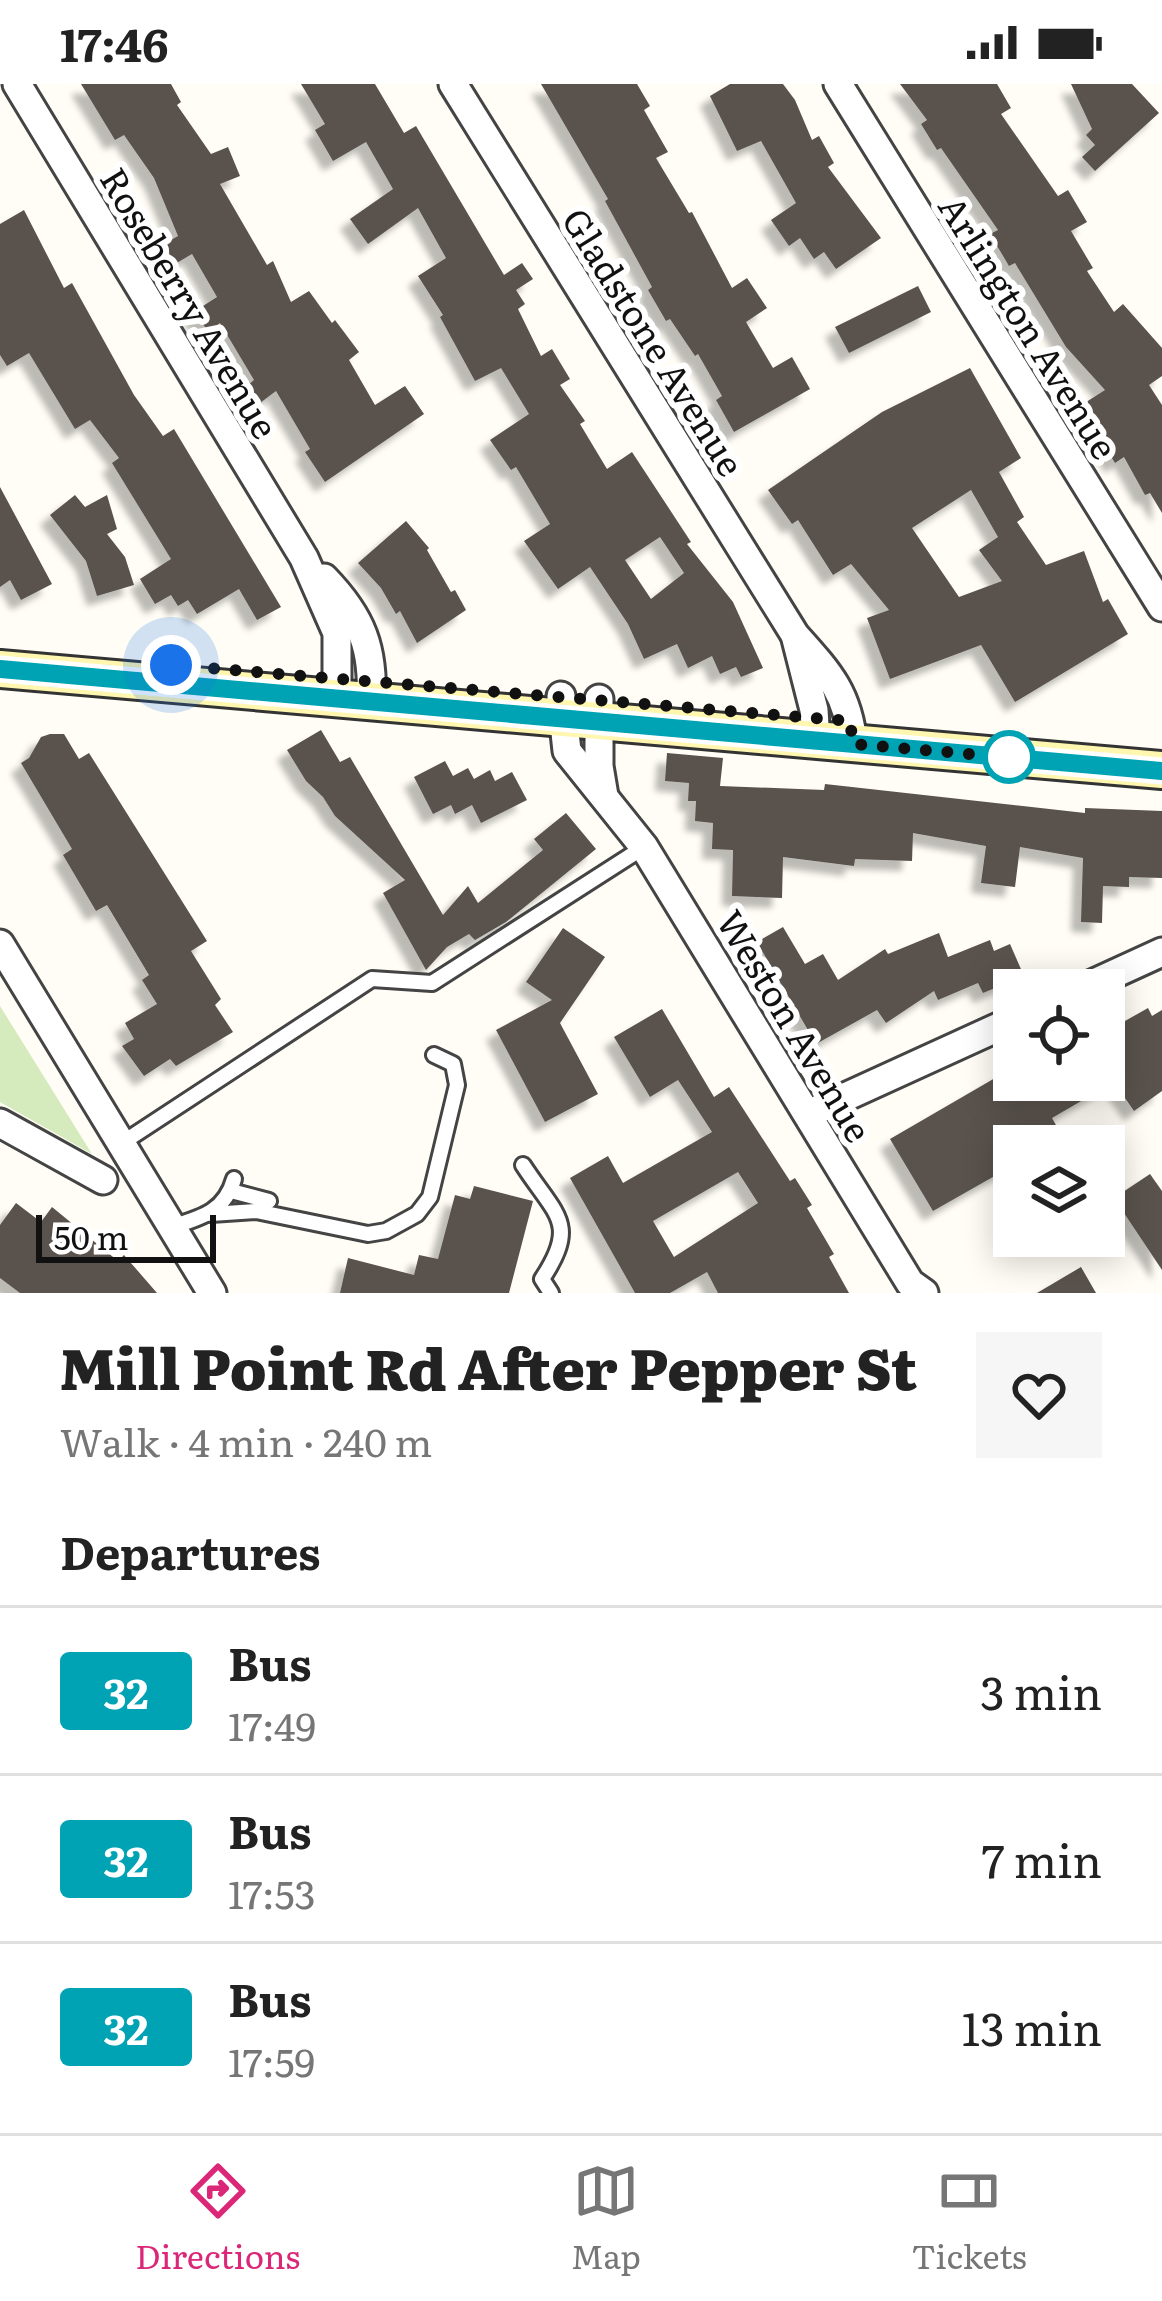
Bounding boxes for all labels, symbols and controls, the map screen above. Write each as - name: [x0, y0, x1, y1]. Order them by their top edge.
- text: 17:46: [60, 9, 168, 76]
- street label: Roseberry Avenue: [89, 156, 293, 448]
- street label: Arlington Avenue: [927, 184, 1133, 468]
- street label: Gladstone Avenue: [551, 197, 759, 485]
- your location: [141, 635, 201, 695]
- unlabelled marker: [984, 732, 1034, 782]
- street label: Weston Avenue: [706, 899, 886, 1151]
- map controls: [993, 969, 1125, 1257]
- button: locate: [993, 969, 1125, 1101]
- button: layers: [993, 1125, 1125, 1257]
- scale bar: [36, 1209, 216, 1262]
- text: 50 m: [54, 1211, 128, 1260]
- text: Mill Point Rd After Pepper St: [60, 1323, 917, 1408]
- button: heart: [976, 1332, 1102, 1458]
- text: Walk · 4 min · 240 m: [60, 1411, 432, 1469]
- text: Departures: [60, 1517, 321, 1584]
- text: Bus: [228, 1628, 312, 1695]
- text: 3 min: [980, 1657, 1102, 1724]
- text: 32: [103, 1660, 149, 1722]
- text: 17:49: [228, 1695, 316, 1753]
- text: Bus: [228, 1796, 312, 1863]
- text: 7 min: [982, 1825, 1102, 1892]
- text: 32: [103, 1828, 149, 1890]
- text: 17:53: [228, 1863, 316, 1921]
- text: Bus: [228, 1964, 312, 2031]
- text: 13 min: [962, 1993, 1102, 2060]
- text: 32: [103, 1996, 149, 2058]
- text: 17:59: [228, 2031, 315, 2089]
- tab: Directions: [135, 2158, 300, 2279]
- tab: Map: [571, 2158, 641, 2279]
- tab: Tickets: [912, 2158, 1027, 2279]

